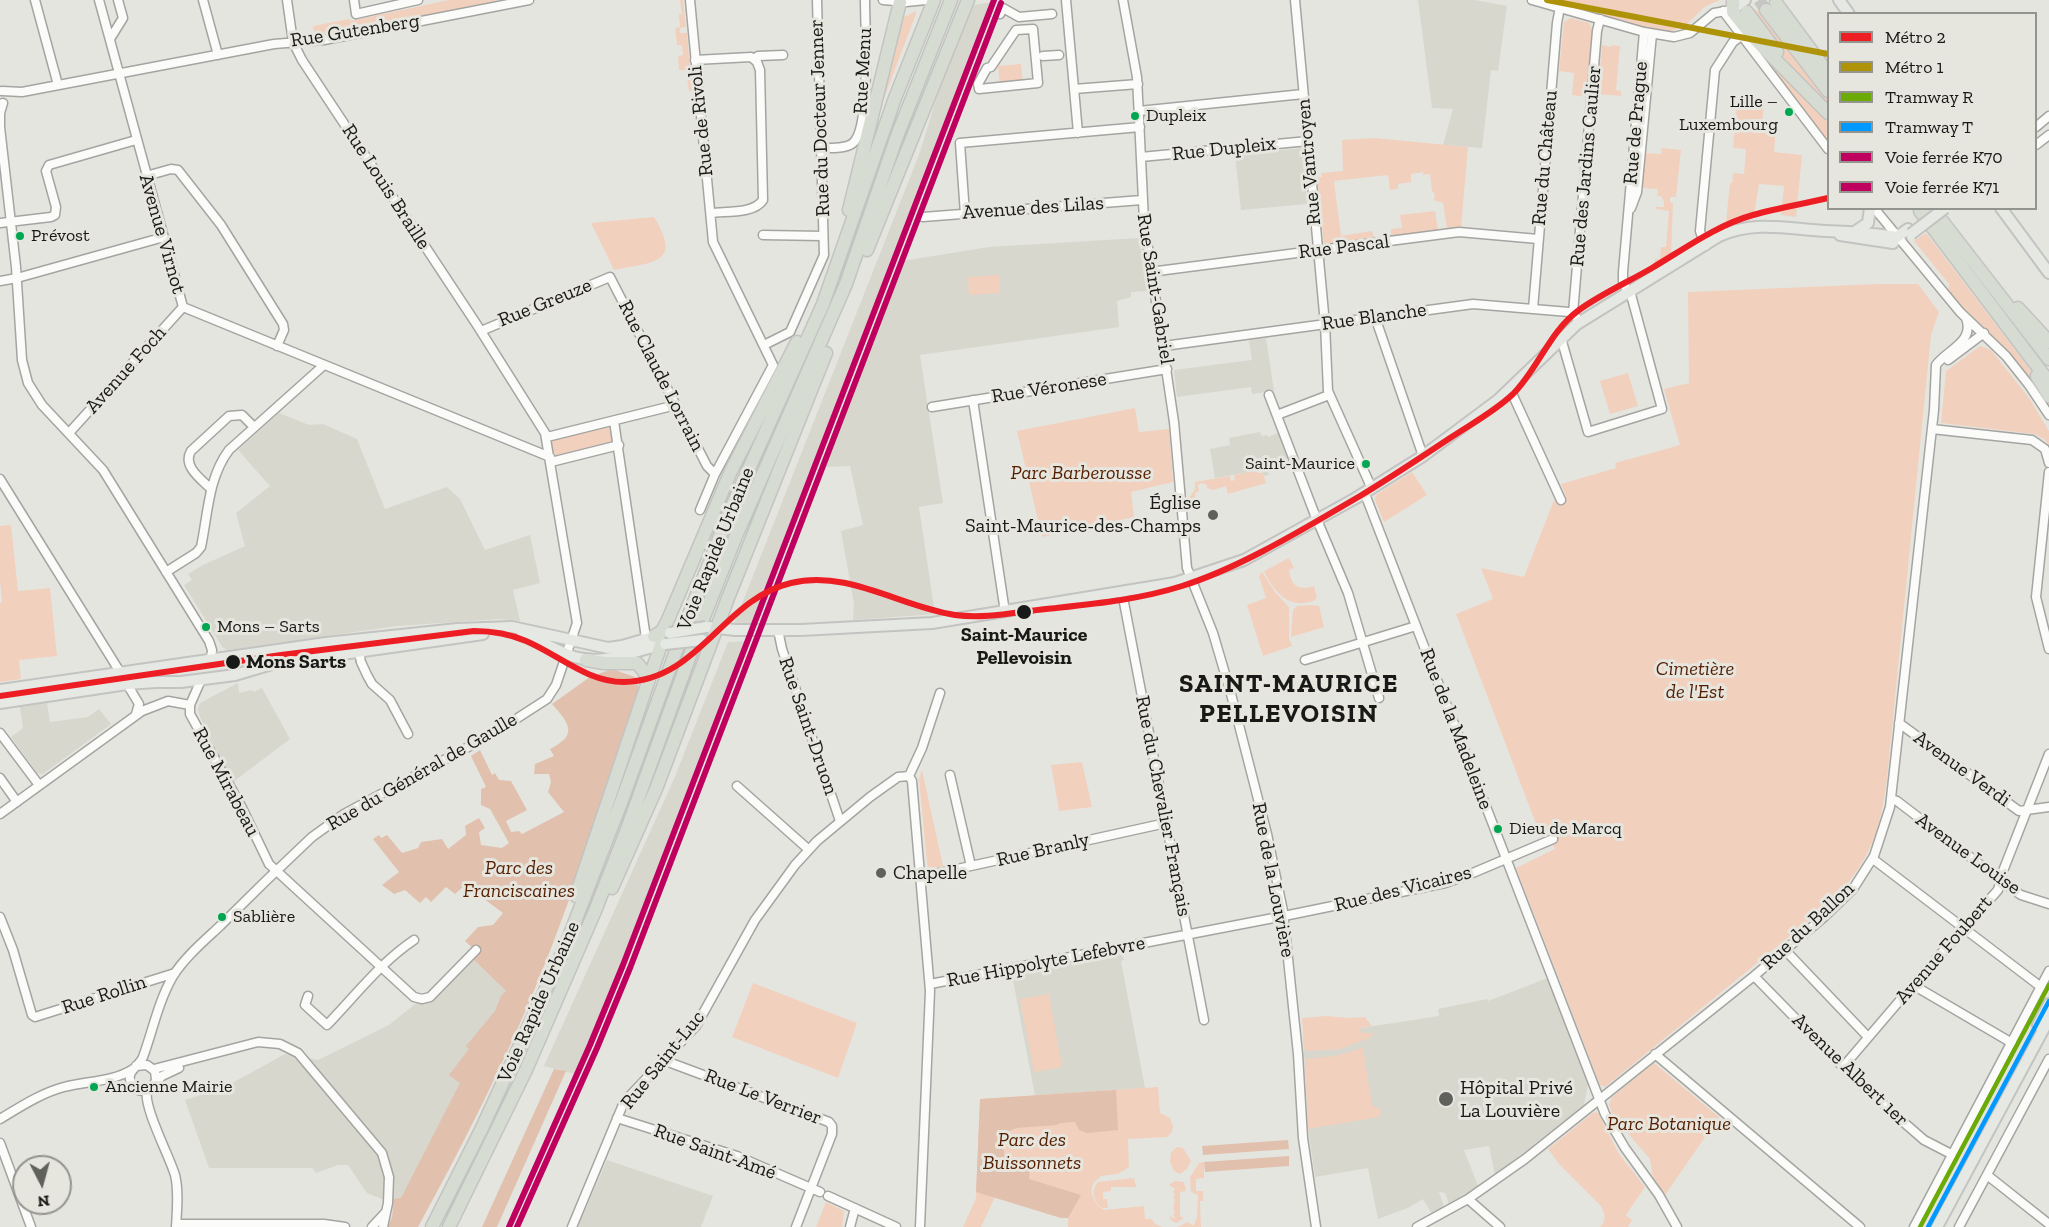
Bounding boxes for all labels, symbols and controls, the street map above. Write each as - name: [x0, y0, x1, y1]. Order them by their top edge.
- street label: Rue Gutenberg: [289, 9, 421, 53]
- legend: [1827, 12, 2037, 210]
- street label: Rue du Docteur Jenner: [805, 19, 835, 217]
- text: Métro 2: [1885, 26, 1946, 48]
- street label: Rue Menu: [849, 27, 877, 115]
- text: Métro 1: [1885, 56, 1943, 78]
- street label: Rue de Prague: [1619, 60, 1653, 186]
- street label: Rue de Rivoli: [683, 64, 719, 178]
- street label: Rue des Jardins Caulier: [1565, 64, 1607, 268]
- text: Tramway R: [1885, 86, 1973, 108]
- street label: Rue du Château: [1527, 89, 1563, 227]
- place label: Lille – Luxembourg: [1679, 91, 1778, 134]
- street label: Rue Vantroyen: [1292, 98, 1326, 226]
- place label: Dupleix: [1146, 105, 1206, 127]
- marker: Lille – Luxembourg: [1783, 106, 1795, 118]
- marker: Dupleix: [1129, 110, 1141, 122]
- text: Tramway T: [1885, 116, 1973, 138]
- street label: Rue Louis Braille: [337, 120, 435, 254]
- street label: Rue Dupleix: [1171, 132, 1277, 166]
- text: Voie ferrée K70: [1885, 146, 2003, 168]
- street label: Avenue Virnot: [133, 171, 191, 297]
- text: Voie ferrée K71: [1885, 176, 1999, 198]
- street label: Avenue des Lilas: [961, 191, 1105, 225]
- street label: Rue Saint-Gabriel: [1131, 212, 1179, 366]
- place label: Prévost: [31, 225, 90, 247]
- marker: Prévost: [14, 230, 26, 242]
- street label: Rue Pascal: [1297, 230, 1391, 264]
- street label: Rue Greuze: [495, 273, 595, 333]
- street label: Rue Claude Lorrain: [613, 297, 709, 455]
- street label: Rue Blanche: [1320, 298, 1428, 336]
- street label: Avenue Foch: [80, 321, 172, 419]
- street label: Rue Véronese: [990, 367, 1108, 409]
- place label: Saint-Maurice: [1245, 453, 1355, 475]
- marker: Saint-Maurice: [1360, 458, 1372, 470]
- park label: Parc Barberousse: [1011, 461, 1151, 485]
- street label: Voie Rapide Urbaine: [672, 464, 760, 634]
- place label: Église Saint-Maurice-des-Champs: [965, 491, 1201, 538]
- marker: Église Saint-Maurice-des-Champs: [1206, 508, 1220, 522]
- marker: Saint-Maurice Pellevoisin: [1015, 603, 1033, 621]
- place label: Mons – Sarts: [217, 616, 320, 638]
- marker: Mons – Sarts: [200, 621, 212, 633]
- place label: Saint-Maurice Pellevoisin: [961, 623, 1087, 670]
- street label: Rue de la Madeleine: [1414, 645, 1498, 813]
- place label: Mons Sarts: [246, 650, 346, 674]
- marker: Mons Sarts: [224, 653, 242, 671]
- street label: Rue Saint-Druon: [773, 654, 843, 798]
- park label: Cimetière de l'Est: [1656, 657, 1734, 704]
- district label: SAINT-MAURICE PELLEVOISIN: [1179, 669, 1399, 730]
- street label: Rue du Chevalier Français: [1130, 694, 1196, 918]
- street label: Rue du Général de Gaulle: [323, 708, 521, 836]
- street label: Rue Mirabeau: [187, 723, 265, 841]
- street label: Avenue Verdi: [1909, 726, 2015, 812]
- street label: Rue de la Louvière: [1246, 801, 1300, 959]
- street label: Avenue Louise: [1911, 808, 2025, 900]
- place label: Dieu de Marcq: [1509, 818, 1622, 840]
- marker: Dieu de Marcq: [1492, 823, 1504, 835]
- street label: Rue Branly: [994, 828, 1092, 872]
- park label: Parc des Franciscaines: [463, 856, 575, 903]
- street label: Rue des Vicaires: [1332, 860, 1474, 918]
- place label: Chapelle: [893, 861, 967, 885]
- marker: Chapelle: [874, 866, 888, 880]
- street label: Rue du Ballon: [1757, 877, 1859, 975]
- street label: Avenue Foubert: [1890, 891, 1998, 1009]
- place label: Sablière: [233, 906, 295, 928]
- marker: Sablière: [216, 911, 228, 923]
- street label: Voie Rapide Urbaine: [493, 918, 585, 1086]
- street label: Rue Hippolyte Lefebvre: [945, 931, 1147, 993]
- street label: Rue Rollin: [59, 970, 149, 1020]
- street label: Rue Saint-Luc: [616, 1006, 710, 1114]
- street label: Avenue Albert 1er: [1787, 1009, 1913, 1131]
- street label: Rue Le Verrier: [701, 1064, 825, 1130]
- place label: Ancienne Mairie: [105, 1076, 232, 1098]
- place label: Hôpital Privé La Louvière: [1460, 1076, 1573, 1123]
- marker: Ancienne Mairie: [88, 1081, 100, 1093]
- marker: Hôpital Privé La Louvière: [1437, 1090, 1455, 1108]
- park label: Parc Botanique: [1607, 1112, 1731, 1136]
- street label: Rue Saint-Amé: [651, 1119, 779, 1185]
- park label: Parc des Buissonnets: [983, 1128, 1081, 1175]
- north arrow: [12, 1155, 72, 1215]
- text: N: [37, 1191, 51, 1211]

